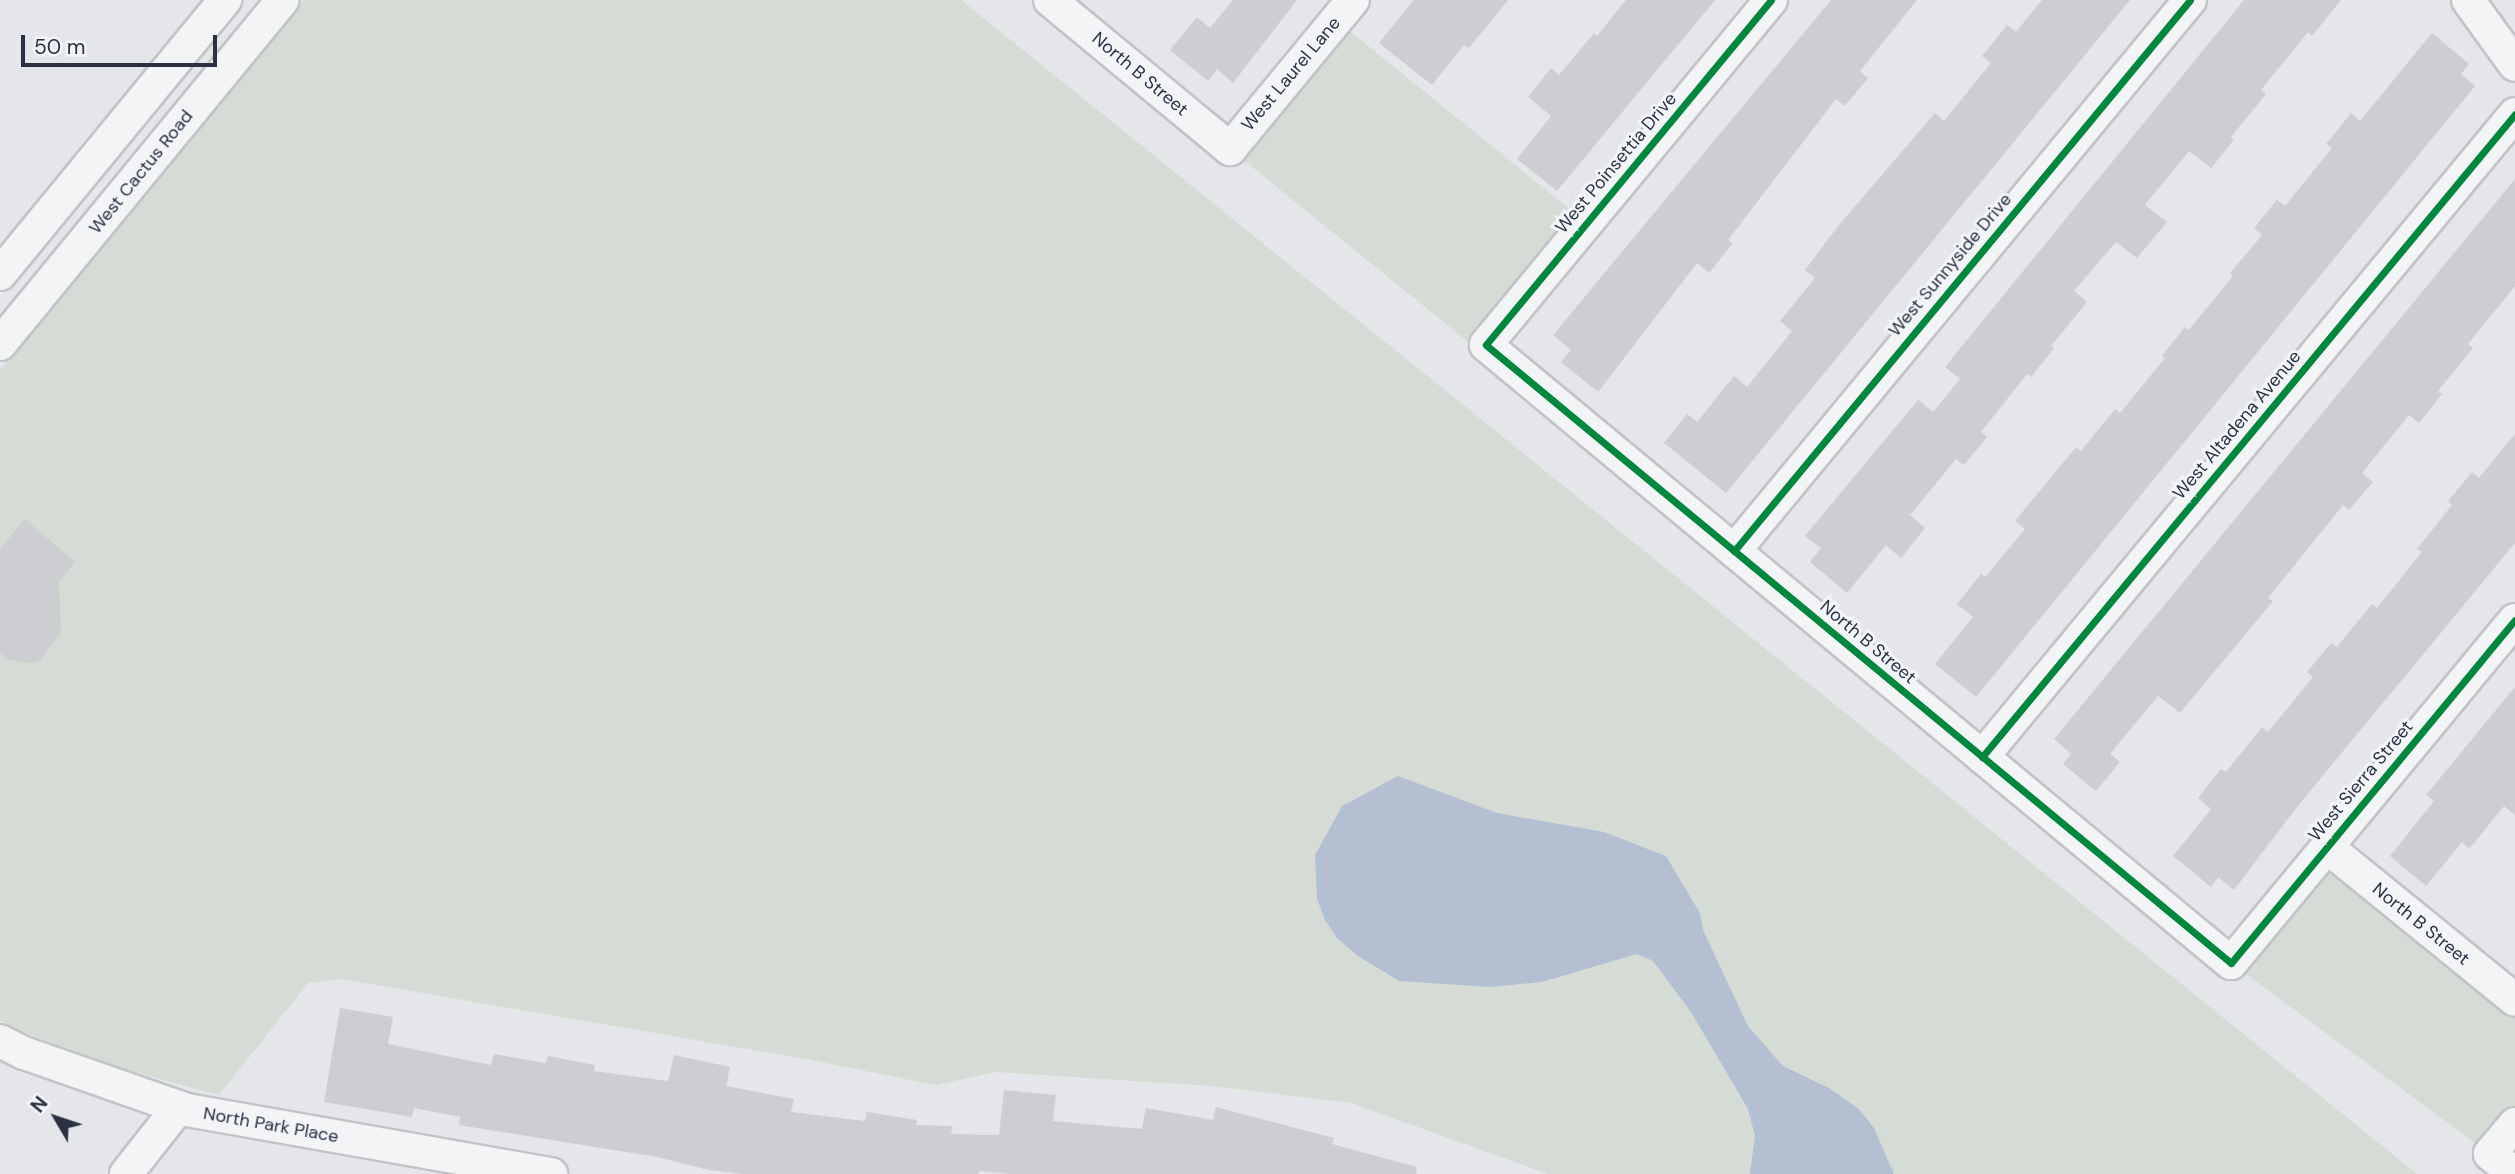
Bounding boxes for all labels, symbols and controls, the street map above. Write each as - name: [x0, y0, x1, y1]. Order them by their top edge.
- street label: West Laurel Lane: [1237, 13, 1345, 135]
- scale bar: [24, 21, 220, 65]
- street label: North B Street: [1088, 28, 1192, 120]
- text: 50 m: [34, 33, 85, 61]
- street label: West Poinsettia Drive: [1551, 88, 1681, 238]
- street label: West Cactus Road: [84, 106, 198, 238]
- street label: West Sunnyside Drive: [1884, 189, 2016, 341]
- street label: West Altadena Avenue: [2168, 346, 2306, 504]
- street label: North B Street: [1816, 596, 1920, 688]
- street label: West Sierra Street: [2304, 716, 2418, 846]
- street label: North B Street: [2368, 878, 2474, 970]
- north arrow: [21, 1083, 91, 1153]
- text: N: [25, 1091, 53, 1118]
- street label: North Park Place: [202, 1102, 340, 1148]

